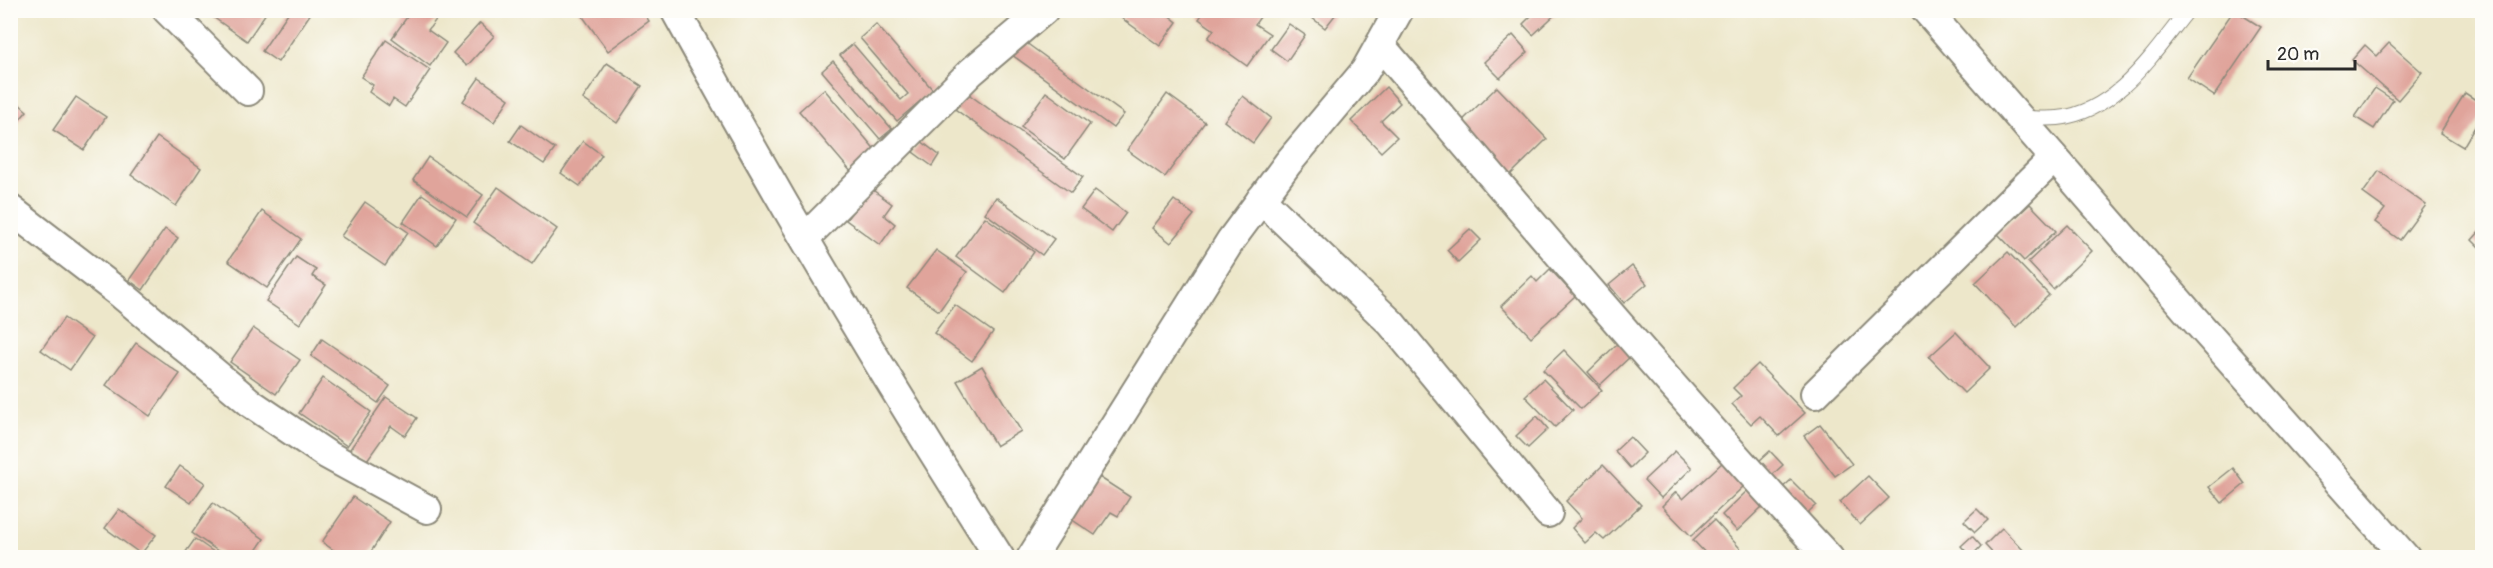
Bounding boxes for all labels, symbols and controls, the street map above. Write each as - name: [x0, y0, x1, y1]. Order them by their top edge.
- scale bar: [2268, 33, 2355, 71]
- text: 20 m: [2277, 43, 2319, 66]

